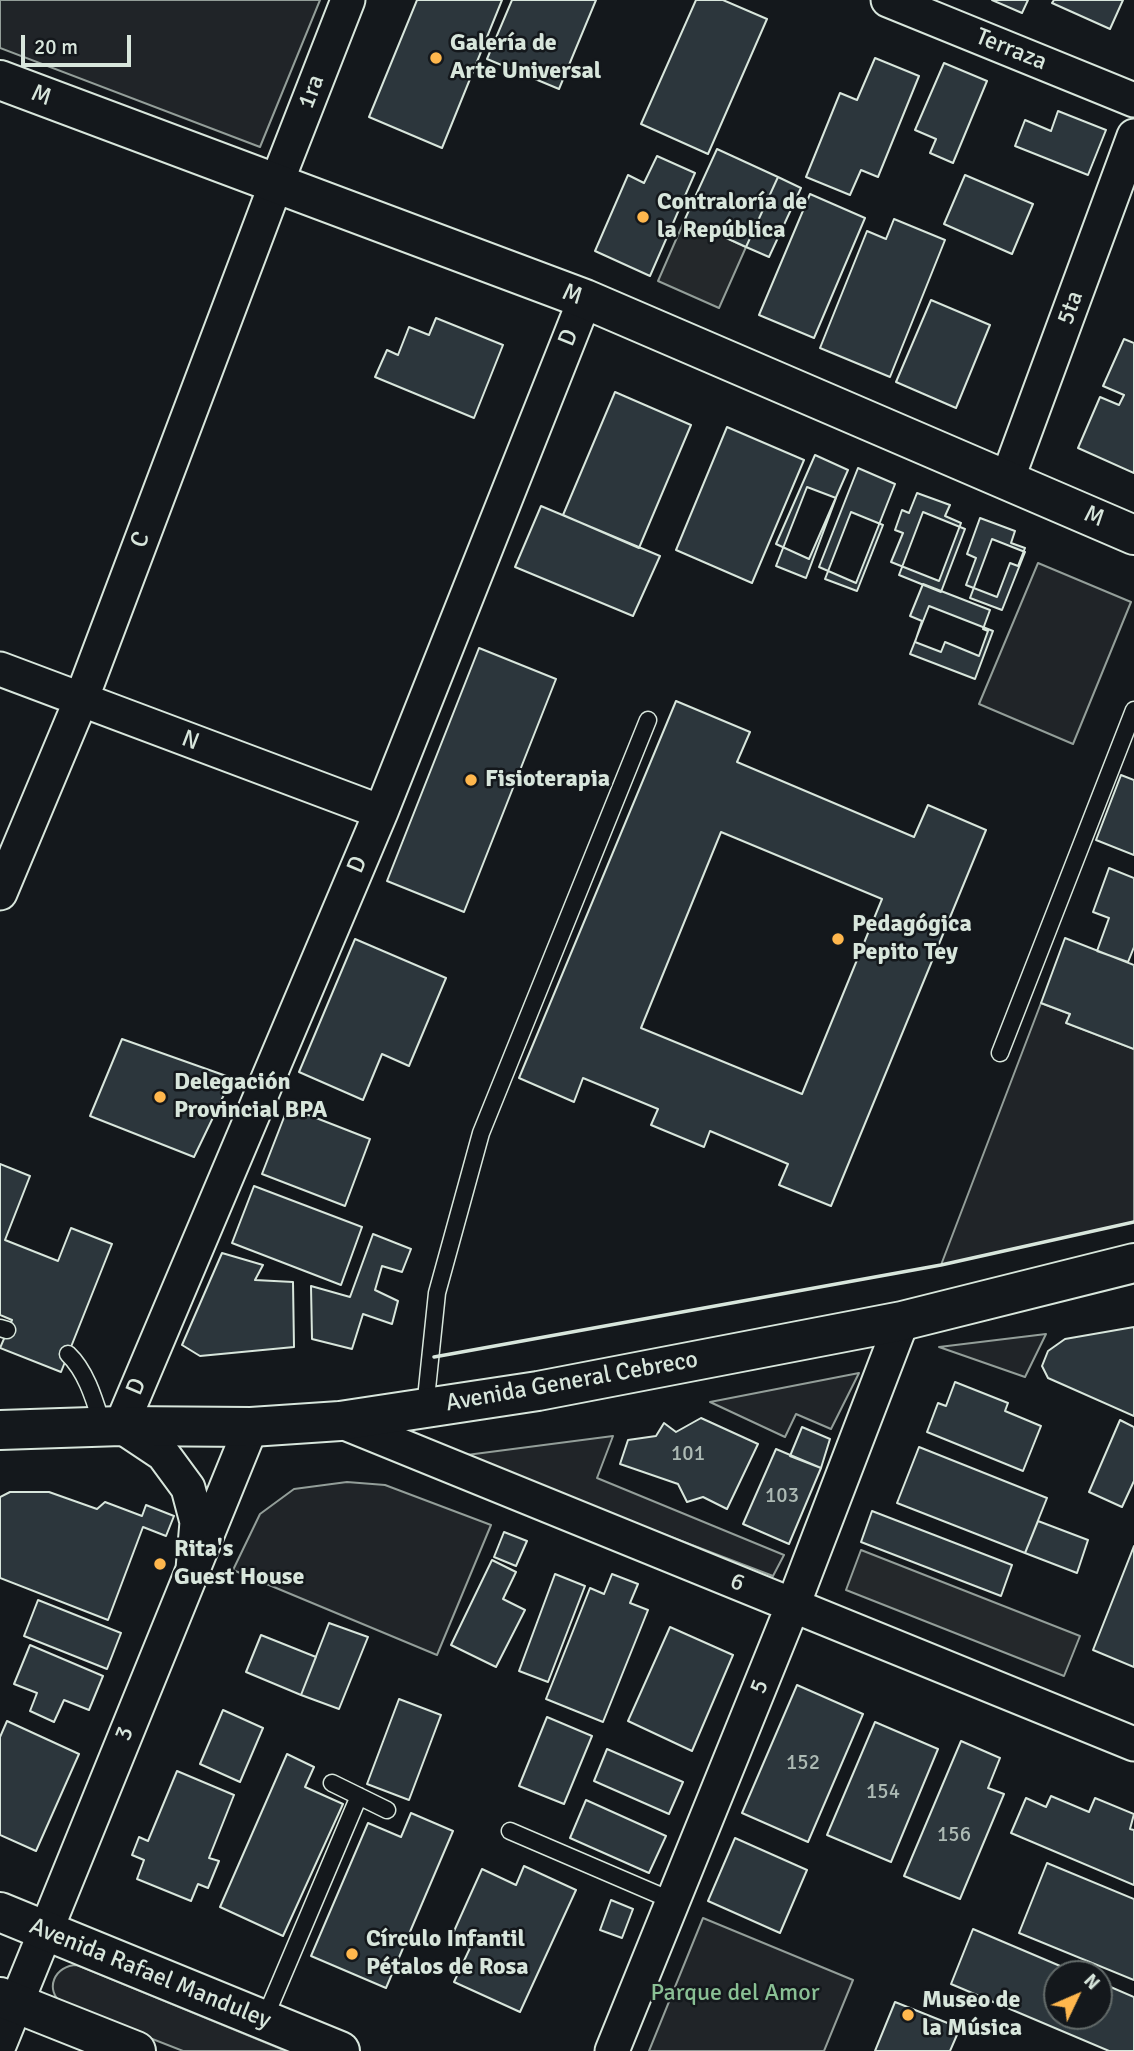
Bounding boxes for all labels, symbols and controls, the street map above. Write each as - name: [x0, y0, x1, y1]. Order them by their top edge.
- scale bar: [24, 21, 135, 65]
- street label: Terraza: [971, 23, 1051, 77]
- place label: Galería de Arte Universal: [450, 30, 601, 86]
- text: 20 m: [34, 34, 78, 60]
- marker: Galería de Arte Universal: [428, 50, 444, 66]
- street label: 1ra: [293, 71, 331, 113]
- street label: M: [27, 79, 55, 113]
- place label: Contraloría de la República: [657, 189, 807, 245]
- marker: Contraloría de la República: [635, 209, 651, 225]
- street label: M: [558, 278, 586, 312]
- street label: 5ta: [1052, 287, 1090, 329]
- street label: D: [553, 325, 585, 351]
- street label: M: [1079, 500, 1109, 534]
- street label: C: [125, 528, 157, 552]
- street label: N: [177, 725, 203, 757]
- place label: Fisioterapia: [485, 766, 610, 794]
- marker: Fisioterapia: [463, 772, 479, 788]
- street label: D: [342, 852, 374, 878]
- place label: Pedagógica Pepito Tey: [852, 911, 972, 967]
- marker: Pedagógica Pepito Tey: [830, 931, 846, 947]
- place label: Delegación Provincial BPA: [174, 1069, 327, 1125]
- marker: Delegación Provincial BPA: [152, 1089, 168, 1105]
- street label: Avenida General Cebreco: [444, 1346, 700, 1418]
- street label: D: [121, 1374, 153, 1400]
- house number: 101: [671, 1441, 705, 1467]
- house number: 103: [765, 1483, 799, 1509]
- place label: Rita's Guest House: [174, 1536, 304, 1592]
- marker: Rita's Guest House: [152, 1556, 168, 1572]
- street label: 6: [726, 1567, 748, 1599]
- street label: 5: [744, 1676, 776, 1698]
- street label: 3: [109, 1723, 141, 1745]
- house number: 152: [786, 1750, 820, 1776]
- house number: 154: [866, 1779, 900, 1805]
- house number: 156: [937, 1822, 971, 1848]
- street label: Avenida Rafael Manduley: [25, 1912, 275, 2036]
- place label: Círculo Infantil Pétalos de Rosa: [366, 1926, 529, 1982]
- marker: Círculo Infantil Pétalos de Rosa: [344, 1946, 360, 1962]
- north arrow: [1043, 1960, 1113, 2030]
- text: N: [1078, 1969, 1105, 1995]
- park label: Parque del Amor: [650, 1980, 820, 2008]
- place label: Museo de la Música: [922, 1987, 1022, 2043]
- marker: Museo de la Música: [900, 2007, 916, 2023]

